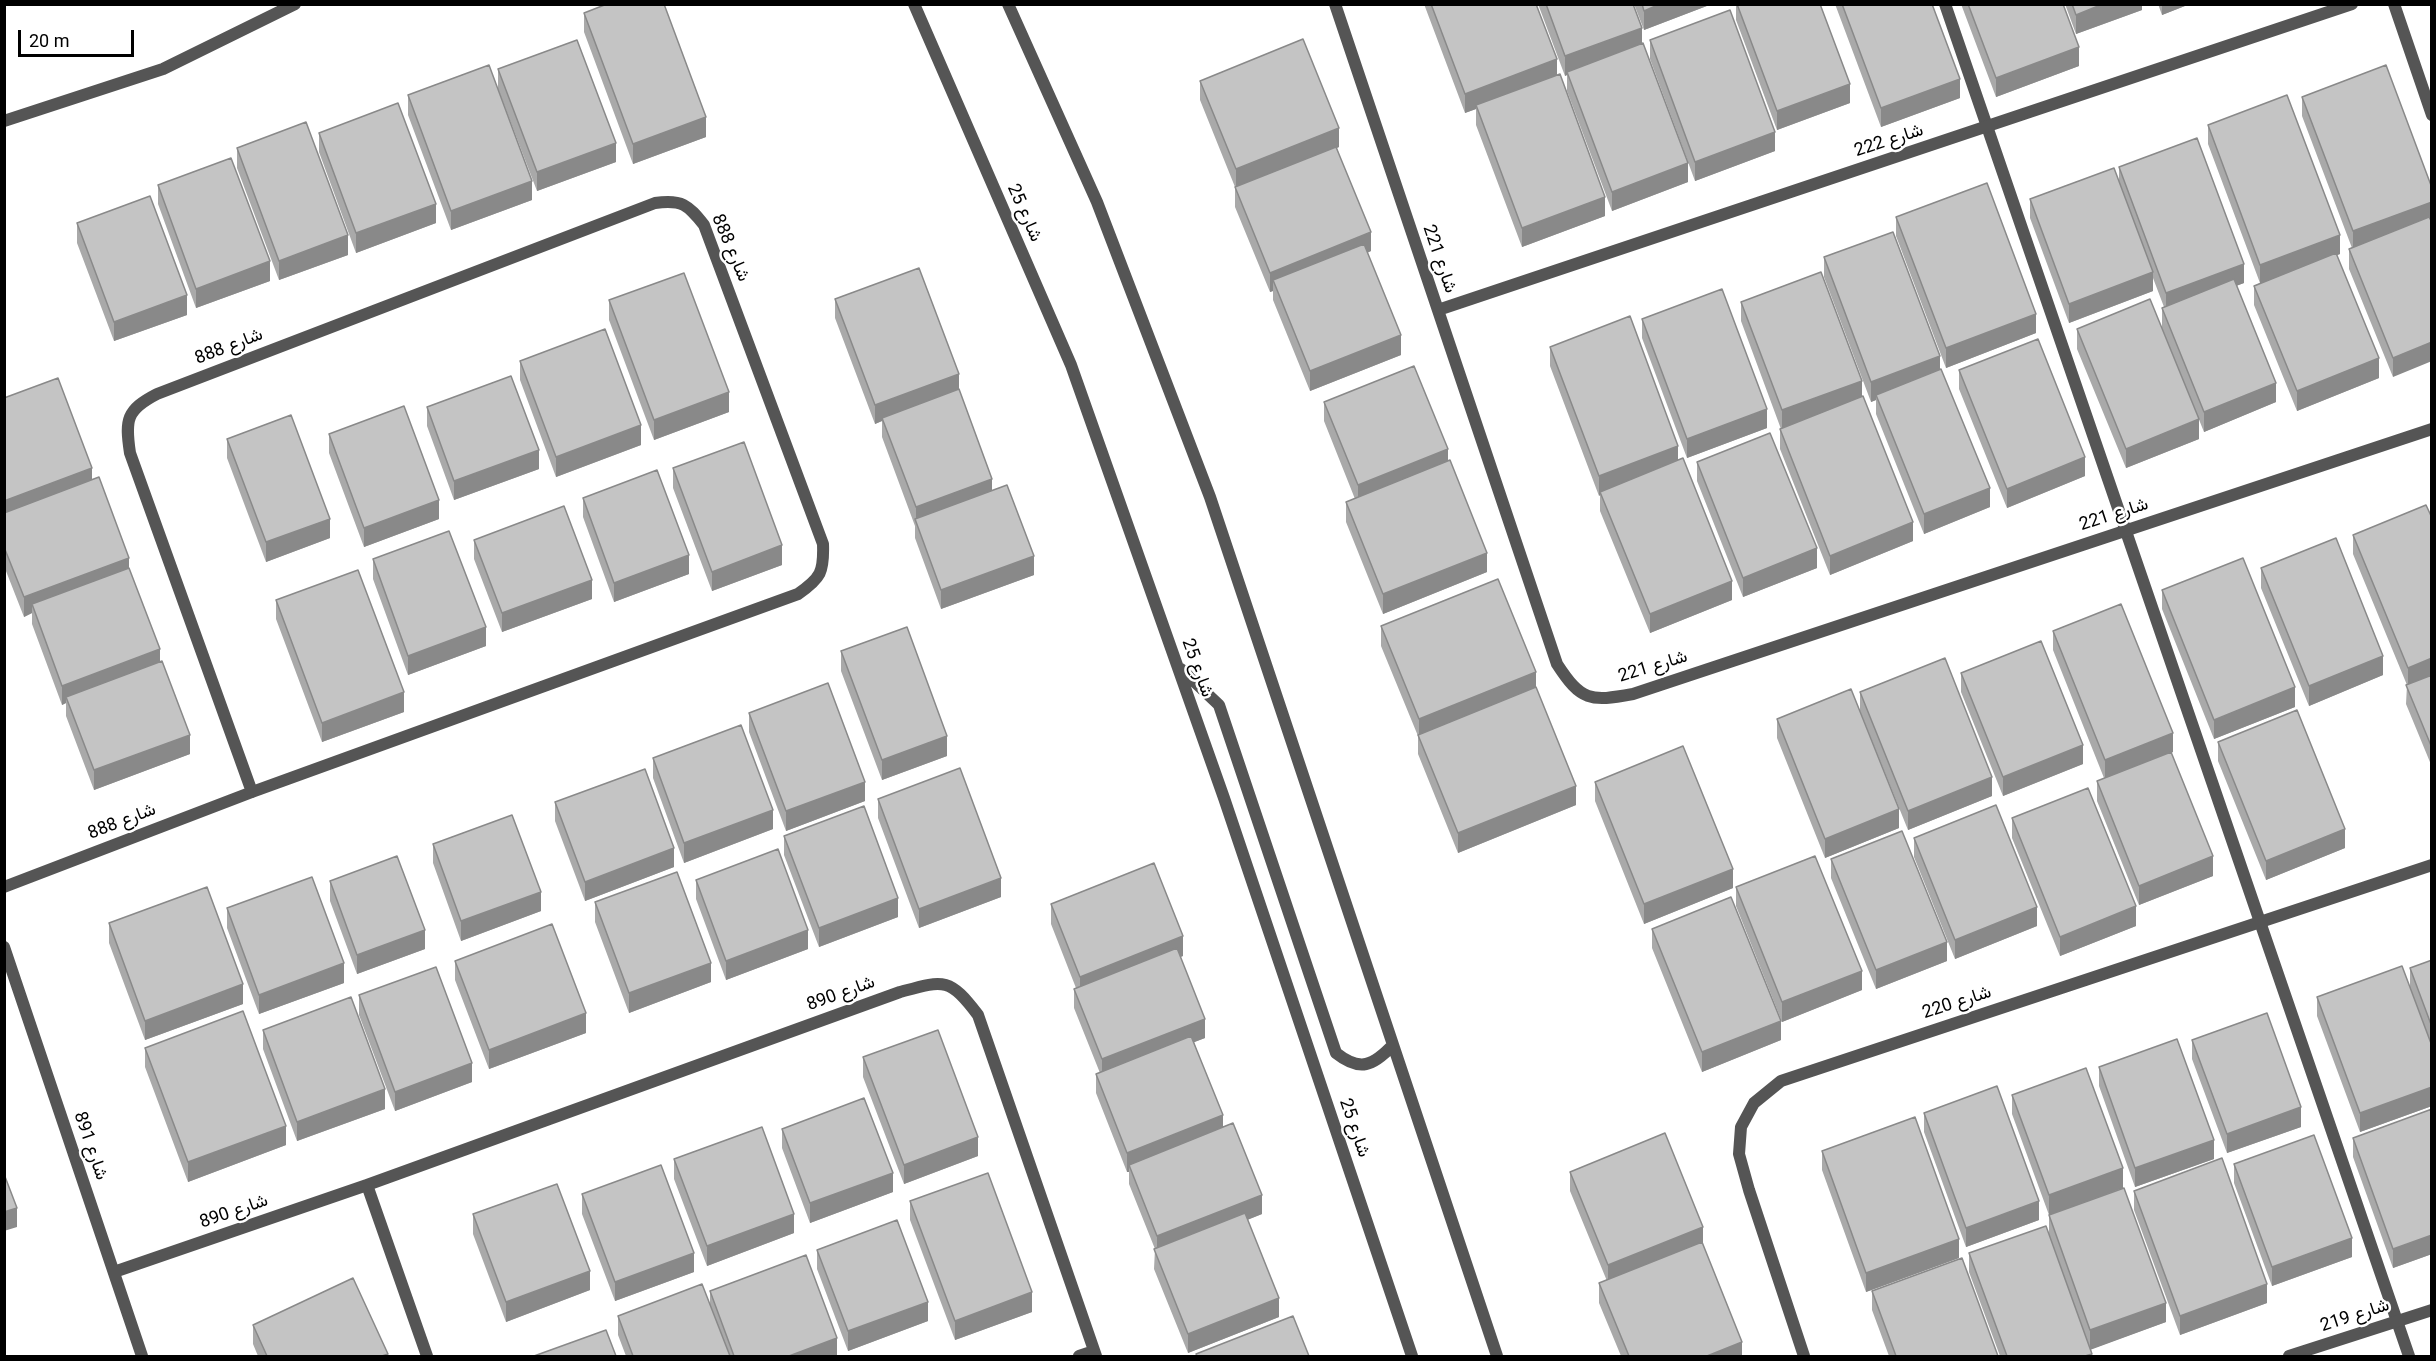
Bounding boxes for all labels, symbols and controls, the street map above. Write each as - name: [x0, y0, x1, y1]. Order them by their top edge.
- scale bar: [21, 18, 136, 56]
- text: 20 m: [29, 30, 69, 51]
- street label: شارع 222: [1852, 120, 1926, 162]
- street label: شارع 25: [1002, 181, 1046, 245]
- street label: شارع 888: [706, 211, 754, 285]
- street label: شارع 221: [1417, 222, 1461, 296]
- street label: شارع 888: [192, 324, 266, 370]
- street label: شارع 221: [2077, 494, 2151, 536]
- street label: شارع 25: [1176, 636, 1218, 700]
- street label: شارع 221: [1616, 646, 1690, 688]
- street label: شارع 888: [85, 799, 159, 845]
- street label: شارع 890: [804, 972, 878, 1016]
- street label: شارع 220: [1920, 982, 1994, 1024]
- street label: شارع 25: [1334, 1096, 1374, 1160]
- street label: شارع 891: [68, 1109, 112, 1183]
- street label: شارع 890: [197, 1190, 271, 1234]
- street label: شارع 219: [2318, 1295, 2392, 1337]

